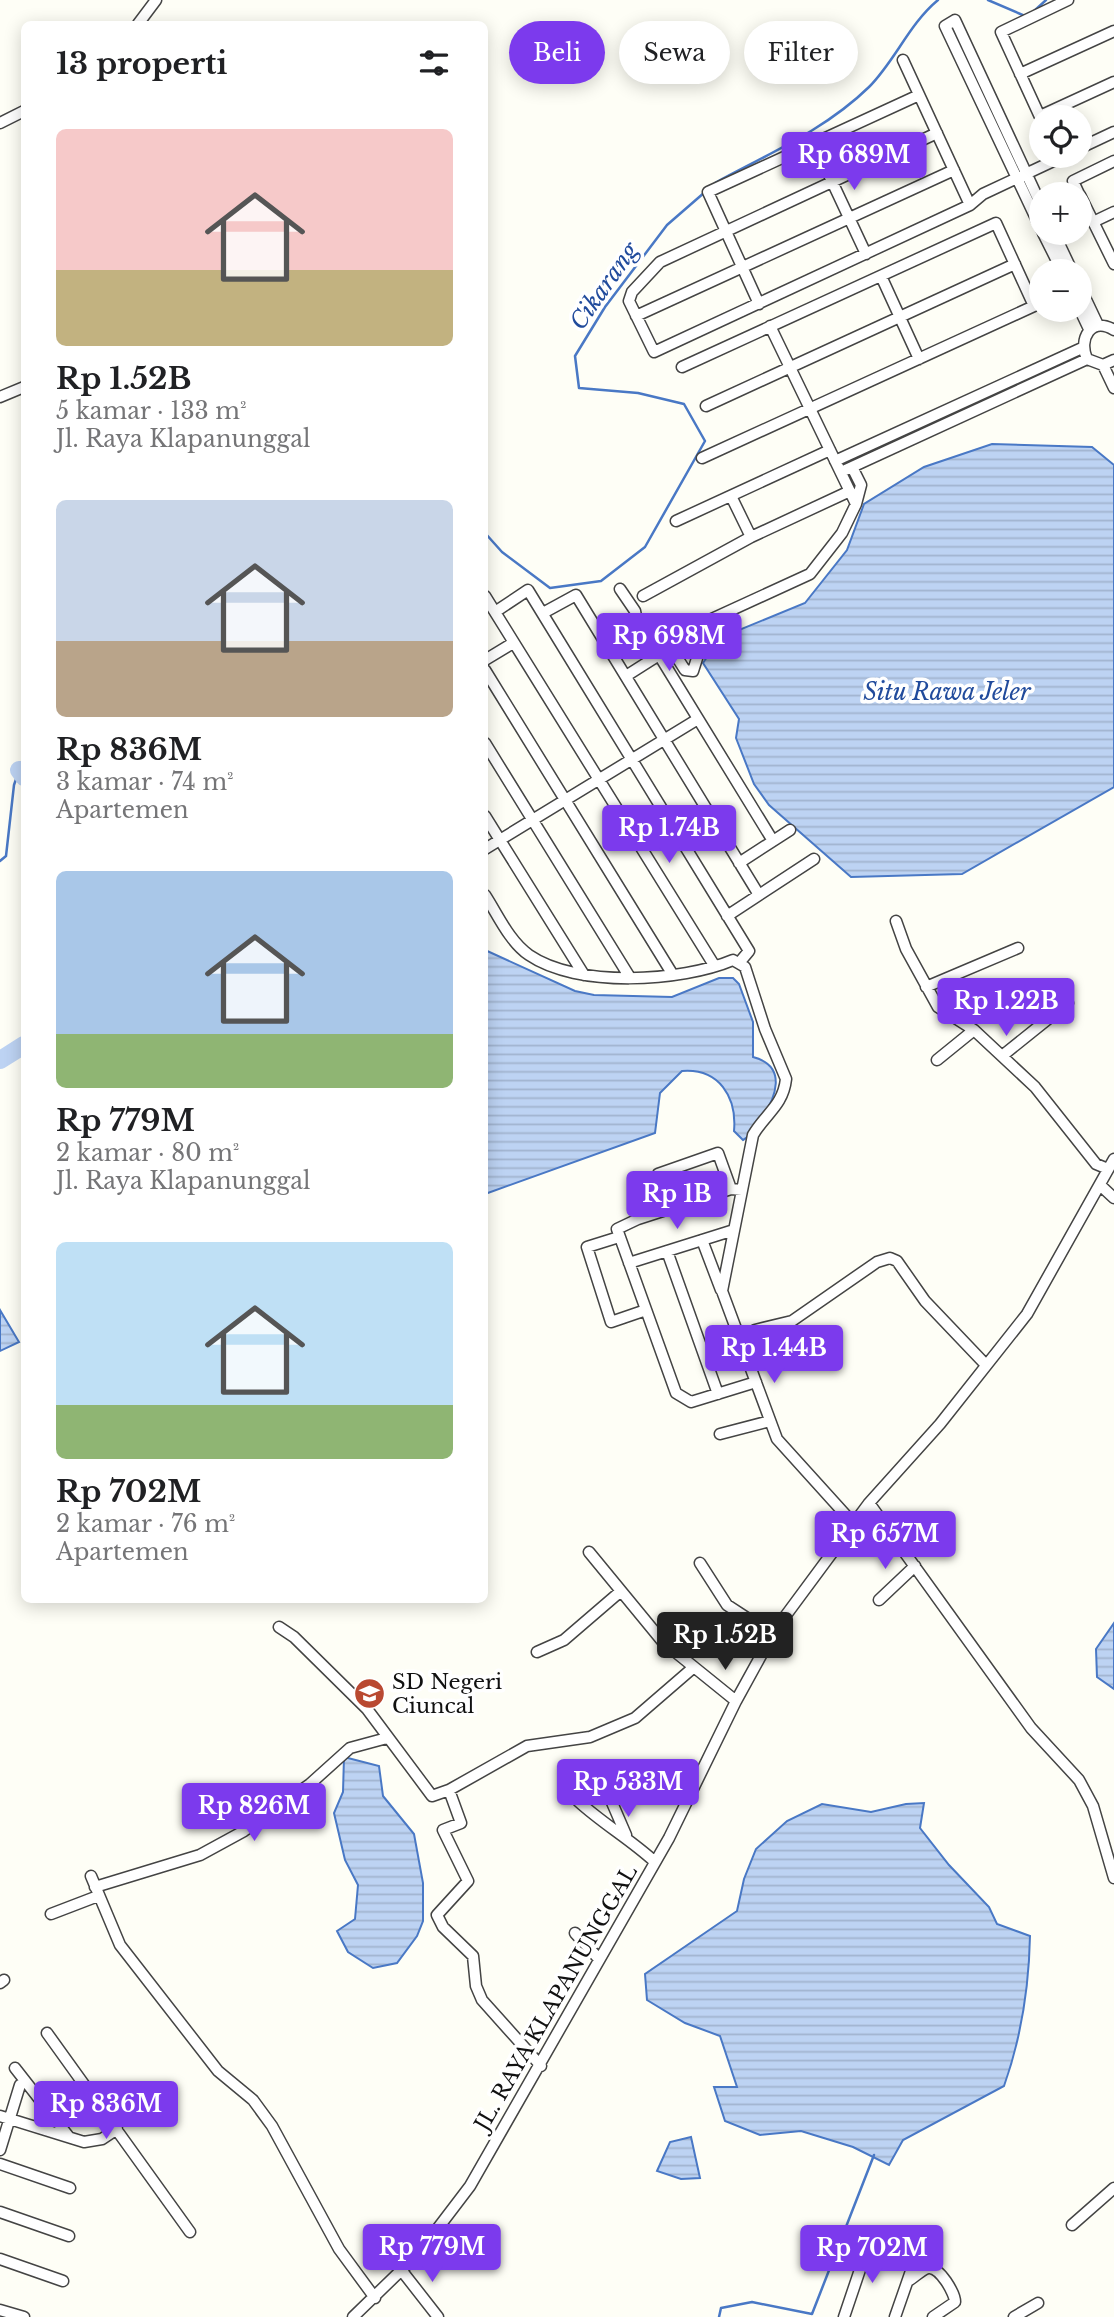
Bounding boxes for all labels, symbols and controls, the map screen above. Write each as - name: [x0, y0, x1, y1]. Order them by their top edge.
- chip: Beli: [509, 21, 605, 84]
- chip: Sewa: [619, 21, 730, 84]
- chip: Filter: [744, 21, 858, 84]
- icon: filters: [415, 44, 453, 82]
- text: 13 properti: [56, 45, 227, 82]
- map controls: [1029, 105, 1092, 322]
- button: locate: [1029, 105, 1092, 168]
- pin: Rp 689M: [789, 132, 919, 192]
- text: Rp 689M: [798, 141, 910, 169]
- icon: home: [192, 174, 318, 300]
- button: +: [1029, 182, 1092, 245]
- water label: Cikarang: [564, 236, 645, 335]
- button: −: [1029, 259, 1092, 322]
- text: Rp 1.52B: [56, 360, 192, 397]
- text: 5 kamar · 133 m²: [56, 397, 247, 425]
- text: Jl. Raya Klapanunggal: [56, 425, 311, 453]
- icon: home: [192, 545, 318, 671]
- pin: Rp 698M: [604, 614, 734, 673]
- text: Rp 698M: [613, 622, 725, 650]
- water label: Situ Rawa Jeler: [863, 678, 1032, 706]
- text: Rp 836M: [56, 731, 202, 768]
- text: 3 kamar · 74 m²: [56, 768, 234, 796]
- text: Apartemen: [56, 796, 189, 824]
- pin: Rp 1.74B: [597, 806, 741, 865]
- text: Rp 1.74B: [618, 814, 720, 842]
- icon: home: [192, 916, 318, 1042]
- pin: Rp 1.22B: [934, 978, 1078, 1038]
- text: Rp 1.22B: [953, 987, 1059, 1015]
- text: Rp 779M: [56, 1102, 195, 1139]
- text: 2 kamar · 80 m²: [56, 1139, 239, 1167]
- text: Jl. Raya Klapanunggal: [56, 1167, 311, 1195]
- pin: Rp 1B: [628, 1172, 726, 1231]
- text: Rp 1B: [642, 1180, 712, 1208]
- icon: home: [192, 1287, 318, 1413]
- pin: Rp 1.44B: [702, 1326, 846, 1385]
- text: Rp 1.44B: [721, 1334, 827, 1362]
- text: Rp 702M: [56, 1473, 201, 1510]
- text: 2 kamar · 76 m²: [56, 1510, 235, 1538]
- pin: Rp 657M: [820, 1512, 950, 1571]
- text: Rp 657M: [831, 1520, 939, 1548]
- text: Apartemen: [56, 1538, 189, 1566]
- pin: Rp 1.52B: [653, 1612, 797, 1672]
- text: Rp 1.52B: [673, 1621, 777, 1649]
- place label: SD Negeri Ciuncal: [392, 1669, 502, 1719]
- school or university icon: SD Negeri Ciuncal: [352, 1677, 386, 1711]
- pin: Rp 533M: [563, 1759, 693, 1819]
- text: Rp 533M: [573, 1768, 683, 1796]
- pin: Rp 826M: [189, 1784, 319, 1843]
- text: Rp 826M: [198, 1792, 310, 1820]
- street label: JL. RAYA KLAPANUNGGAL: [468, 1861, 643, 2138]
- pin: Rp 836M: [41, 2082, 171, 2141]
- text: Rp 836M: [50, 2090, 162, 2118]
- pin: Rp 779M: [367, 2224, 497, 2284]
- pin: Rp 702M: [807, 2226, 937, 2285]
- text: Rp 779M: [379, 2233, 485, 2261]
- text: Rp 702M: [816, 2234, 928, 2262]

